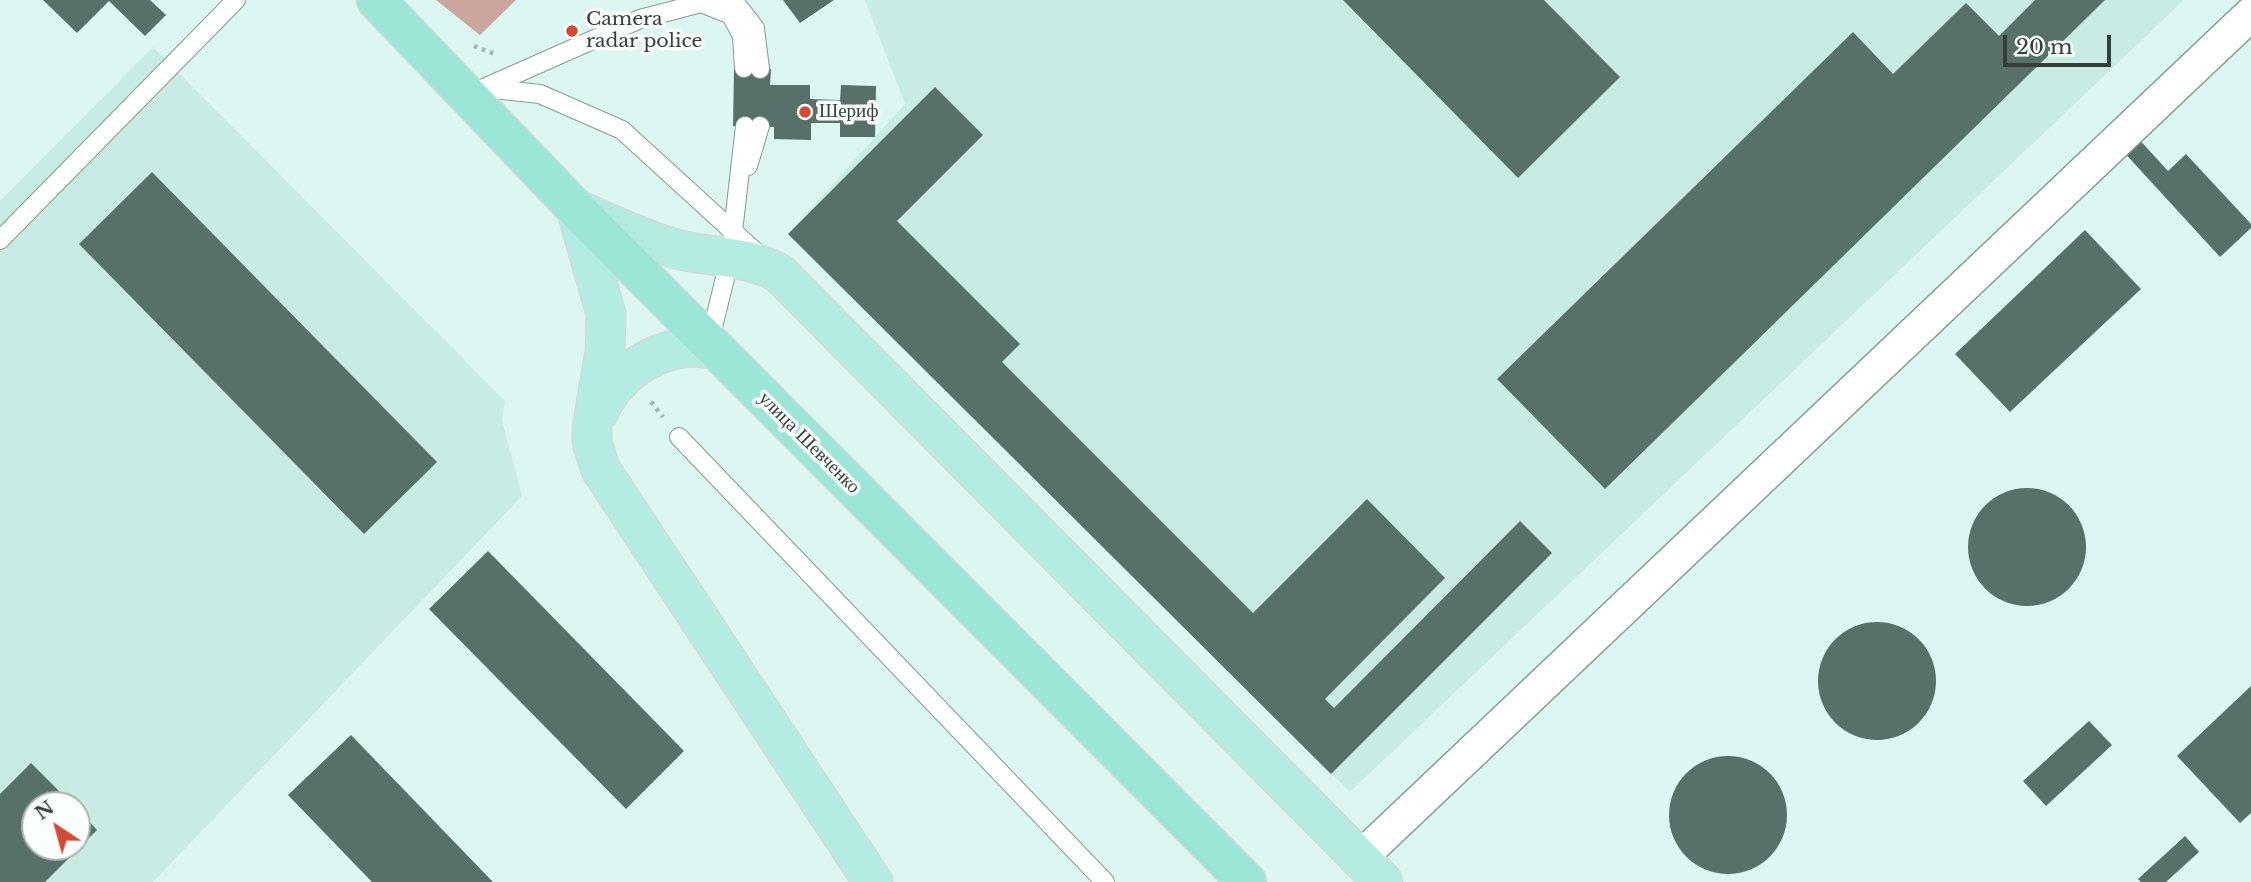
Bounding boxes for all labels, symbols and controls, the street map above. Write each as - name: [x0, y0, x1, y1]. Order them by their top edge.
- place label: Camera radar police: [586, 9, 703, 53]
- scale bar: [2006, 21, 2114, 65]
- marker: Camera radar police: [564, 23, 580, 39]
- text: 20 m: [2016, 34, 2073, 60]
- place label: Шериф: [819, 101, 879, 123]
- marker: Шериф: [797, 104, 813, 120]
- street label: улица Шевченко: [754, 388, 864, 498]
- north arrow: [21, 791, 91, 861]
- text: N: [31, 796, 59, 825]

